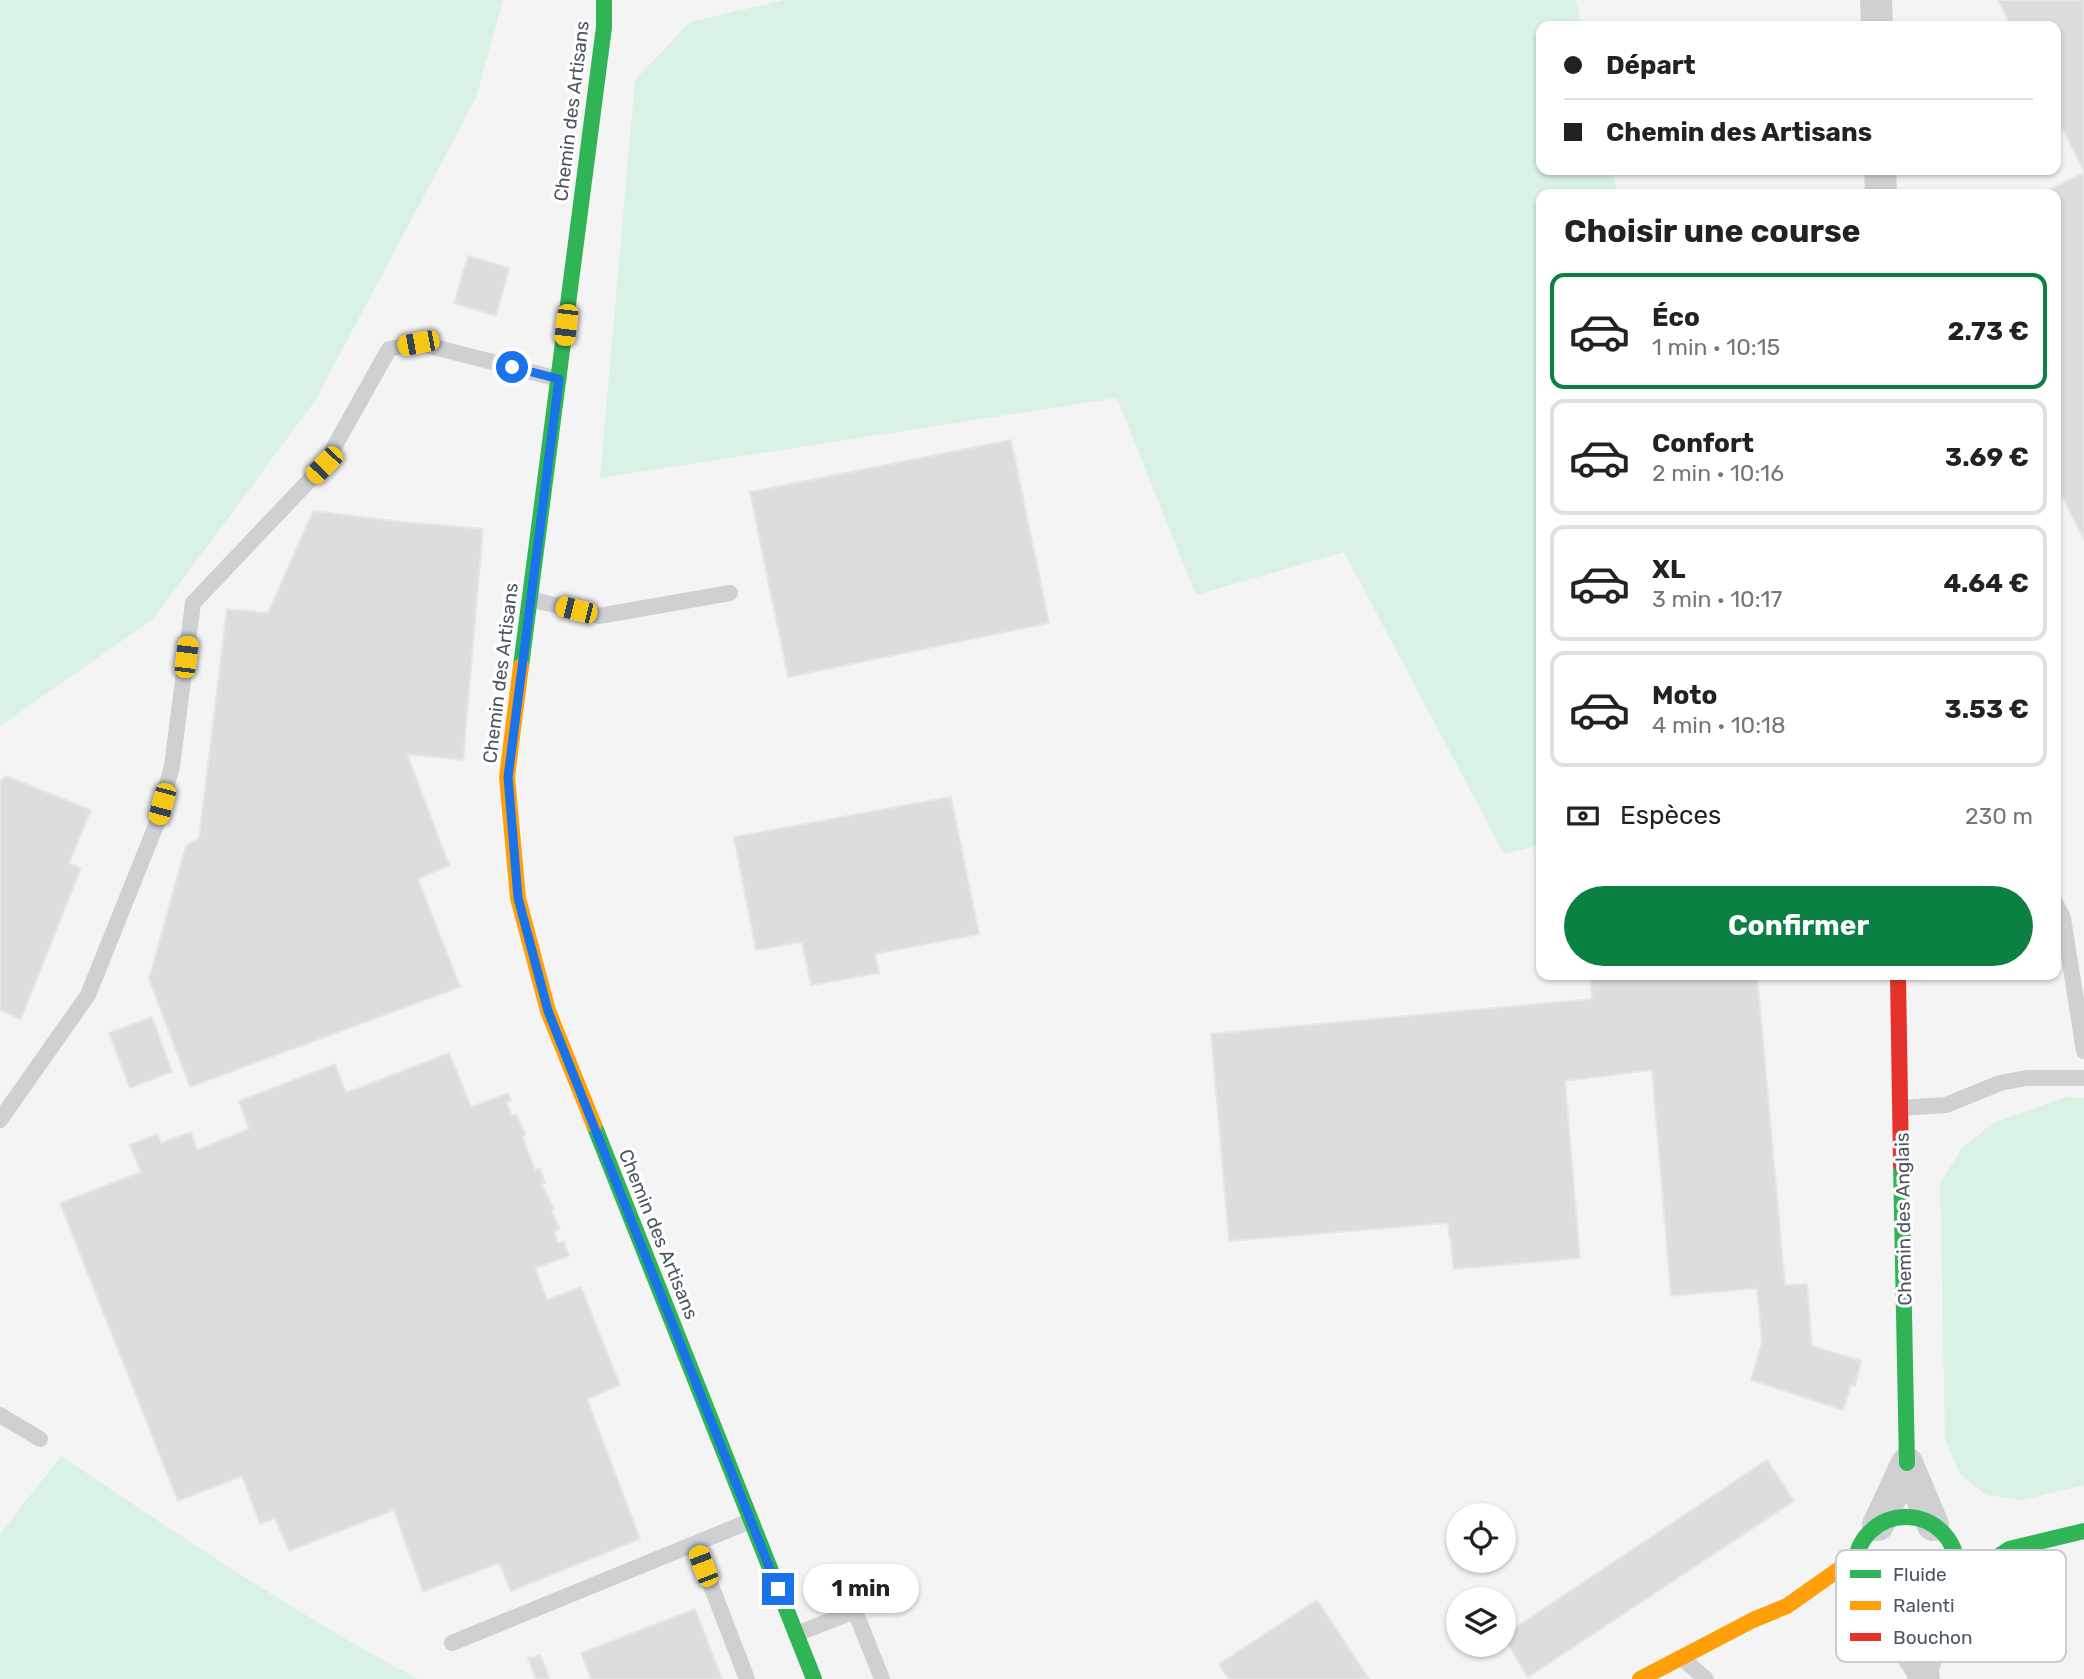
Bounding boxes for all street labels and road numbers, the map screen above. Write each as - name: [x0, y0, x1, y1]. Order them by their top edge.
- street label: Chemin des Artisans: [549, 20, 594, 203]
- street label: Chemin des Artisans: [478, 582, 523, 765]
- street label: Chemin des Anglais: [1890, 1132, 1917, 1306]
- street label: Chemin des Artisans: [614, 1146, 703, 1323]

